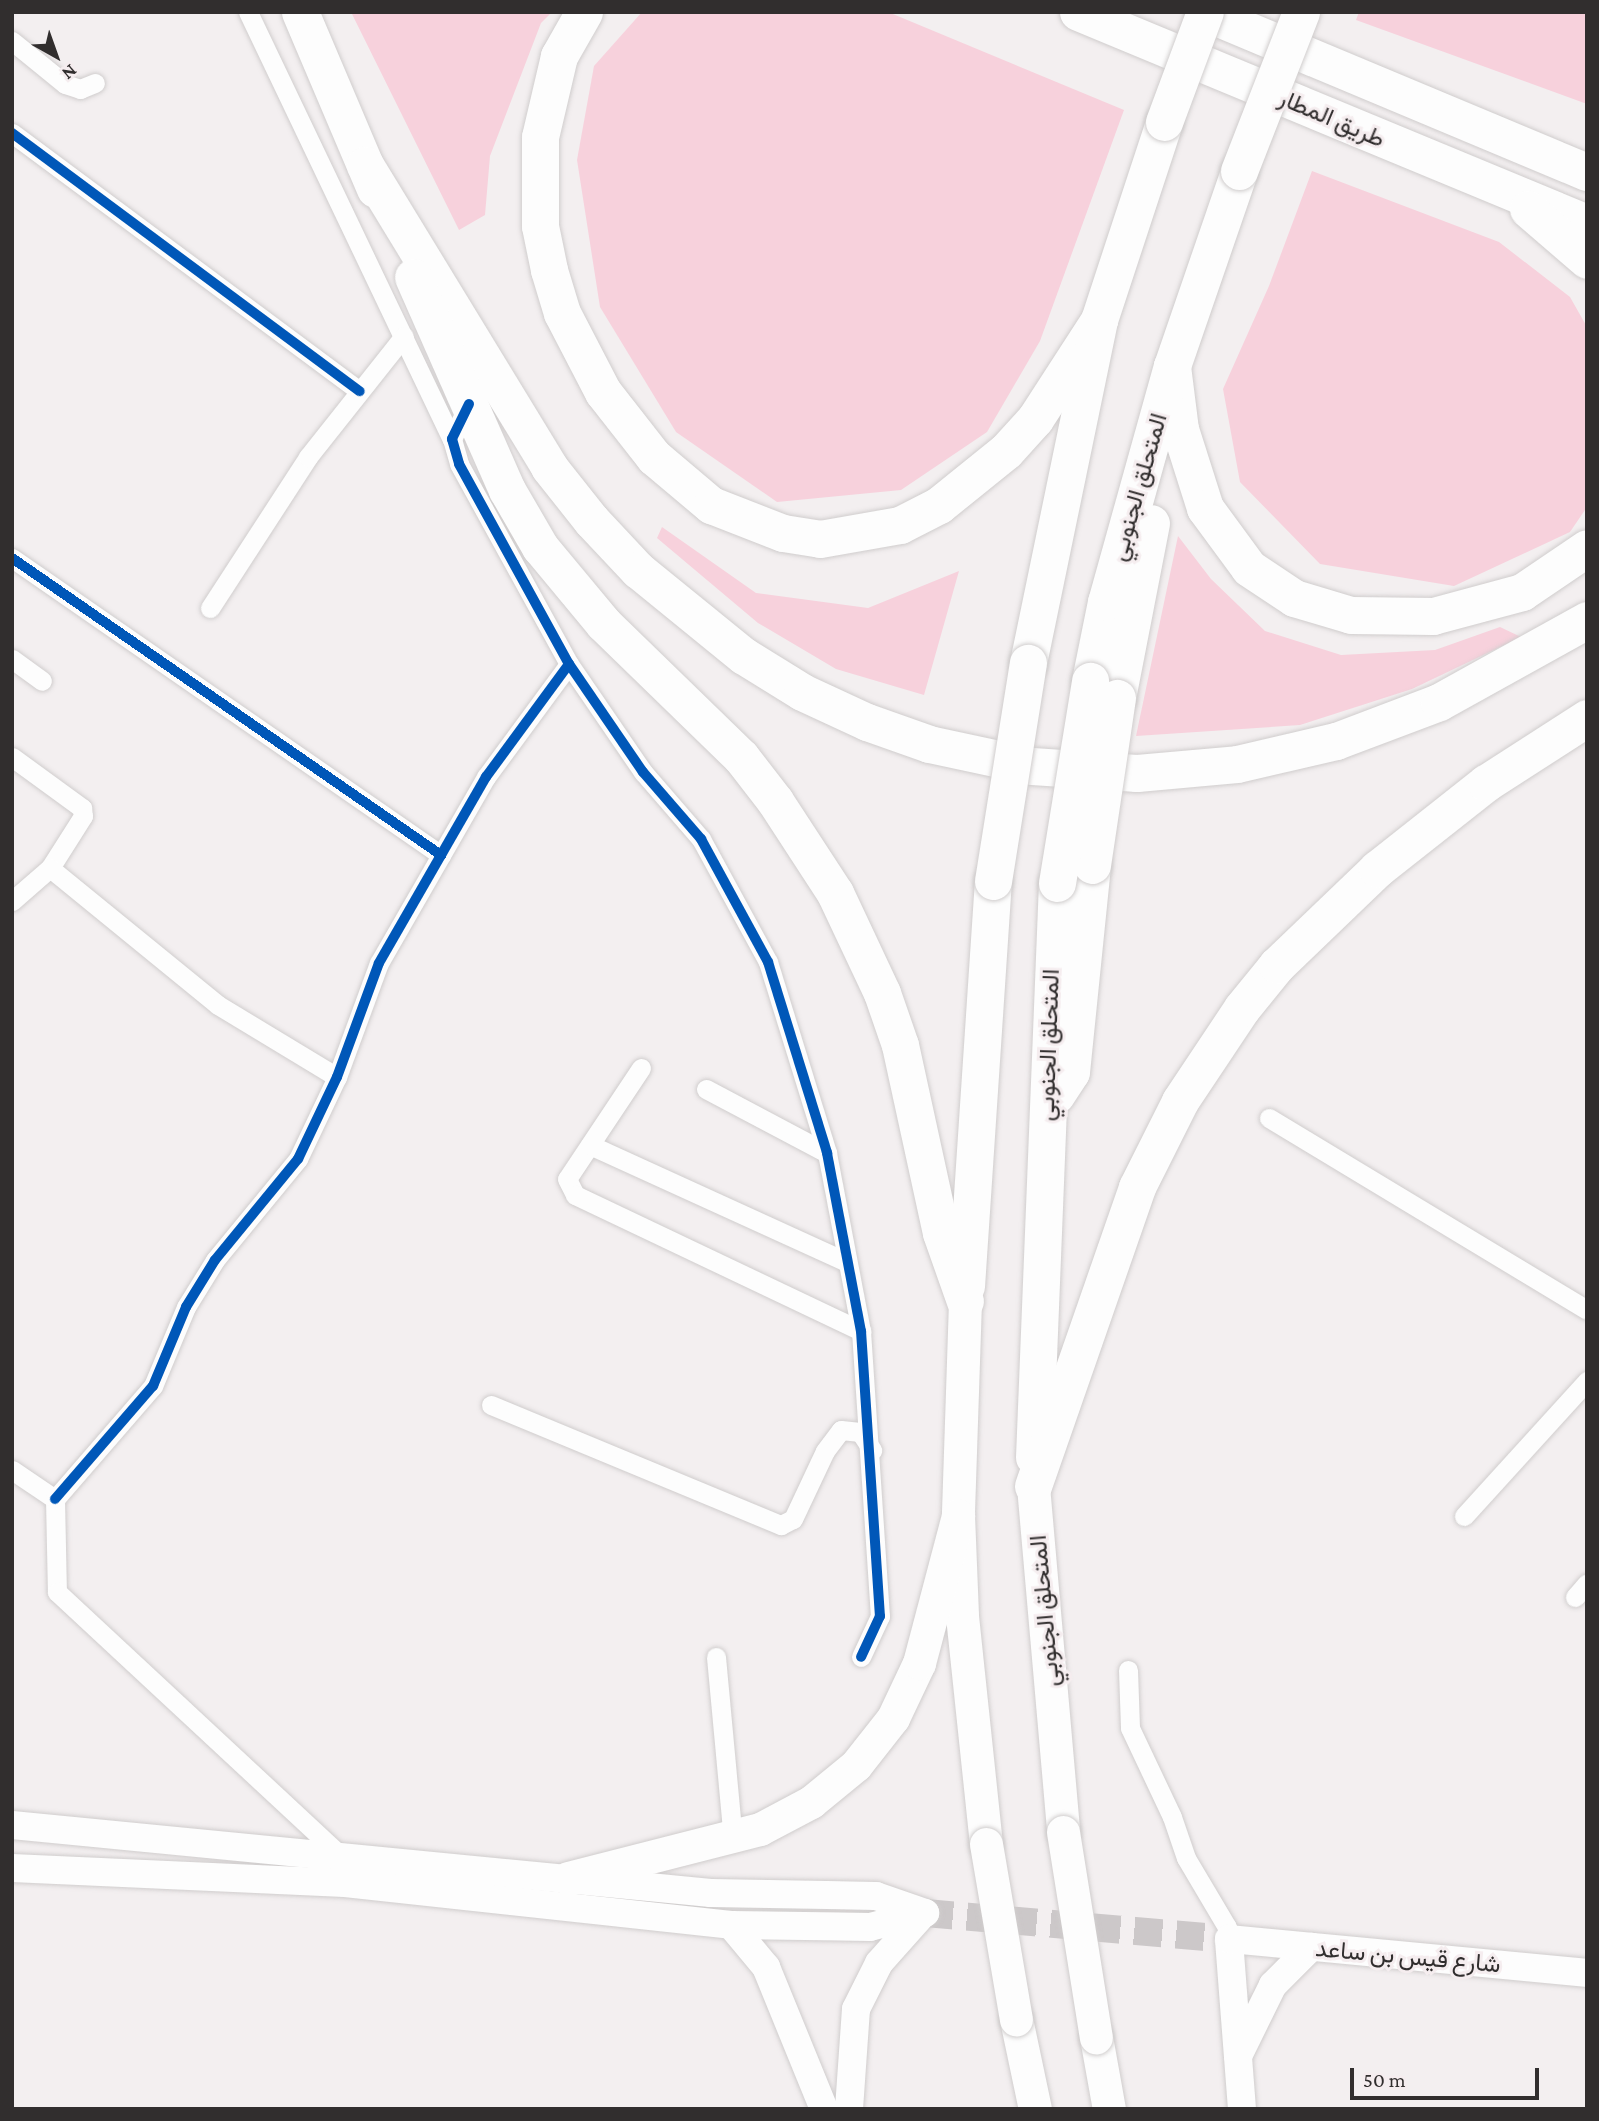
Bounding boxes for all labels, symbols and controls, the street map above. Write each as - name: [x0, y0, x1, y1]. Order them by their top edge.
- north arrow: [21, 21, 91, 91]
- text: N: [58, 60, 82, 85]
- street label: طريق المطار: [1275, 83, 1389, 153]
- street label: المتحلق الجنوبي: [1103, 410, 1173, 564]
- street label: المتحلق الجنوبي: [1031, 968, 1065, 1122]
- street label: المتحلق الجنوبي: [1023, 1534, 1065, 1688]
- street label: شارع قيس بن ساعد: [1314, 1934, 1502, 1978]
- scale bar: [1354, 2054, 1543, 2098]
- text: 50 m: [1363, 2068, 1406, 2092]

